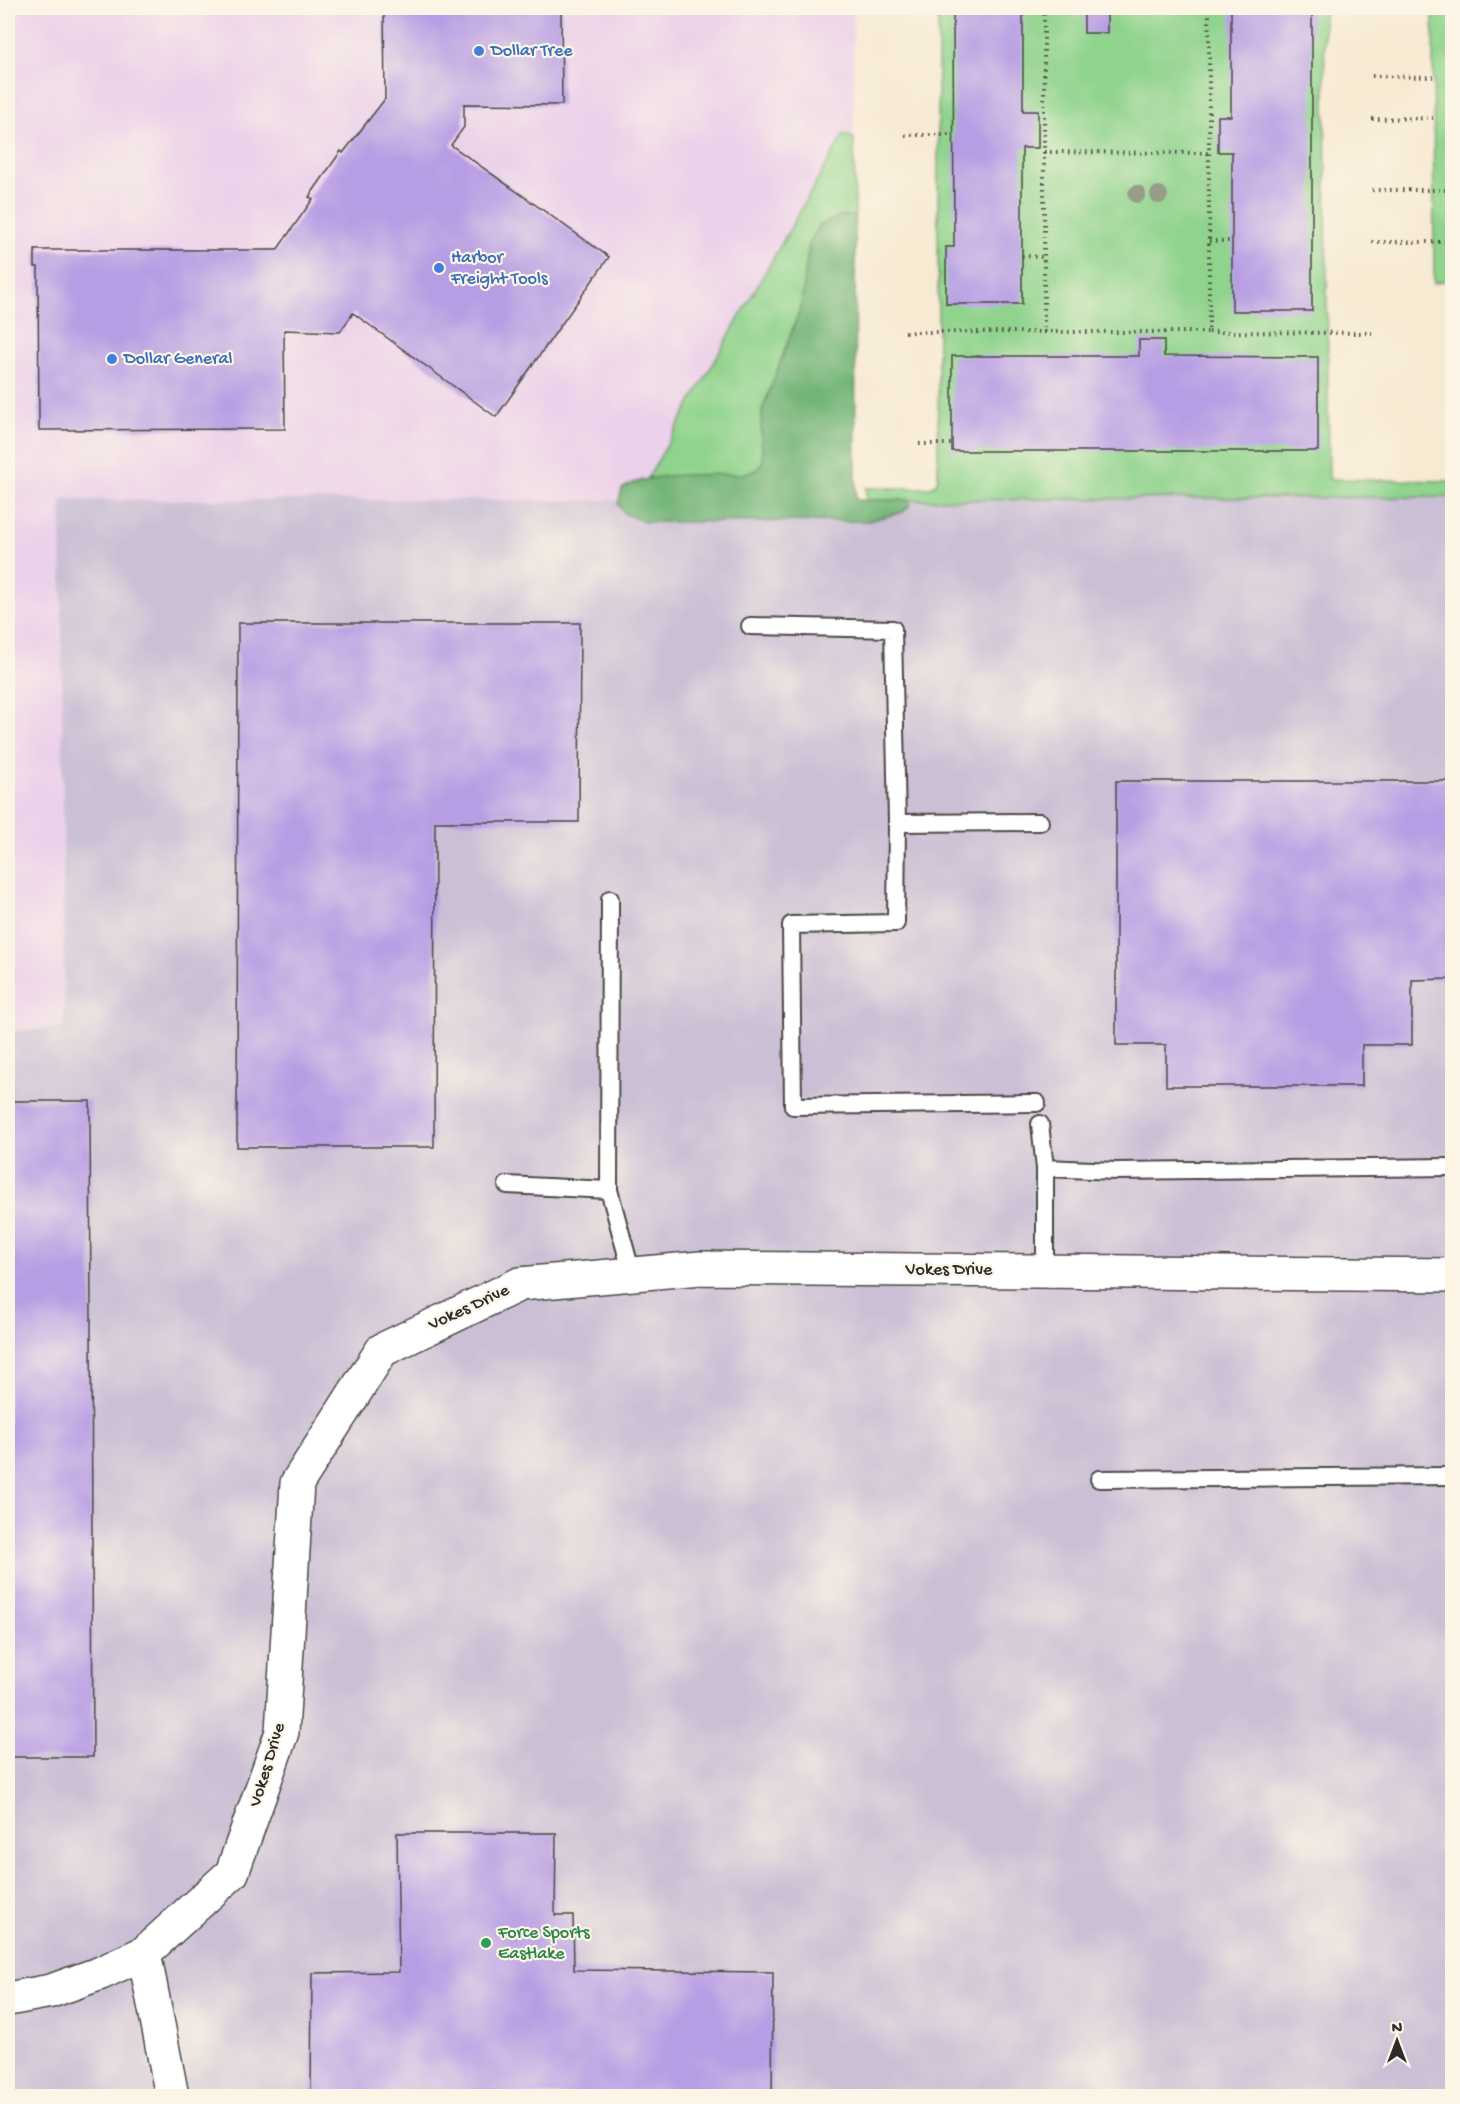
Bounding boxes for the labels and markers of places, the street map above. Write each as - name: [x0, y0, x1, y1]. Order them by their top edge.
- place label: Dollar Tree: [490, 41, 573, 62]
- marker: Dollar Tree: [472, 44, 486, 58]
- place label: Harbor Freight Tools: [450, 248, 549, 290]
- marker: Harbor Freight Tools: [432, 261, 446, 275]
- place label: Dollar General: [123, 349, 232, 370]
- marker: Dollar General: [105, 352, 119, 366]
- place label: Force Sports Eastlake: [497, 1923, 591, 1965]
- marker: Force Sports Eastlake: [479, 1936, 493, 1950]

